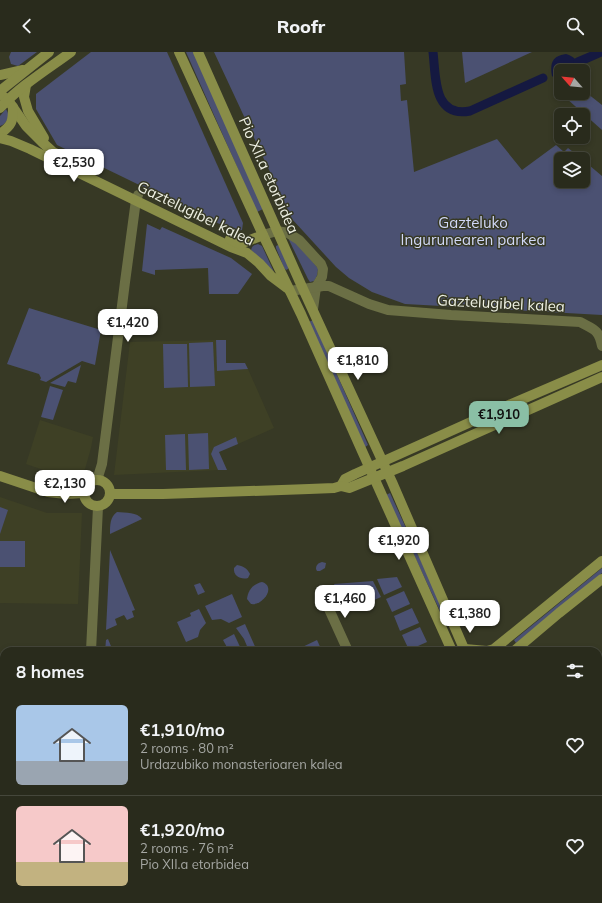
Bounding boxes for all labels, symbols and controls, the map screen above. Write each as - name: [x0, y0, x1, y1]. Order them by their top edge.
- icon: back: [16, 15, 38, 37]
- text: Roofr: [277, 15, 325, 38]
- icon: search: [564, 15, 586, 37]
- north arrow: [554, 64, 590, 100]
- map controls: [554, 64, 590, 188]
- button: locate: [554, 108, 590, 144]
- street label: Pio XII.a etorbidea: [235, 114, 303, 236]
- pin: €2,530: [41, 149, 107, 183]
- button: layers: [554, 152, 590, 188]
- text: €2,530: [53, 154, 95, 170]
- street label: Gaztelugibel kalea: [134, 176, 258, 250]
- park label: Gazteluko Ingurunearen parkea: [401, 213, 545, 249]
- street label: Gaztelugibel kalea: [437, 290, 565, 316]
- pin: €1,420: [95, 309, 161, 343]
- text: €1,420: [107, 314, 149, 330]
- pin: €1,810: [325, 347, 391, 381]
- text: €1,810: [337, 352, 379, 368]
- pin: €1,910: [466, 401, 532, 435]
- text: €1,910: [478, 406, 520, 422]
- pin: €2,130: [32, 470, 98, 504]
- text: €2,130: [44, 475, 86, 491]
- pin: €1,920: [366, 527, 432, 561]
- text: €1,920: [378, 532, 420, 548]
- pin: €1,460: [312, 585, 378, 619]
- text: €1,460: [324, 590, 366, 606]
- pin: €1,380: [437, 600, 503, 634]
- text: €1,380: [449, 605, 491, 621]
- icon: filters: [564, 660, 586, 682]
- text: 8 homes: [16, 661, 84, 682]
- text: €1,910/mo: [140, 719, 225, 740]
- icon: home: [48, 721, 96, 769]
- icon: heart: [564, 734, 586, 756]
- text: 2 rooms · 80 m²: [140, 740, 234, 756]
- text: Urdazubiko monasterioaren kalea: [140, 756, 343, 772]
- text: €1,920/mo: [140, 819, 225, 840]
- icon: home: [48, 822, 96, 870]
- icon: heart: [564, 835, 586, 857]
- text: 2 rooms · 76 m²: [140, 840, 234, 856]
- text: Pio XII.a etorbidea: [140, 856, 249, 872]

